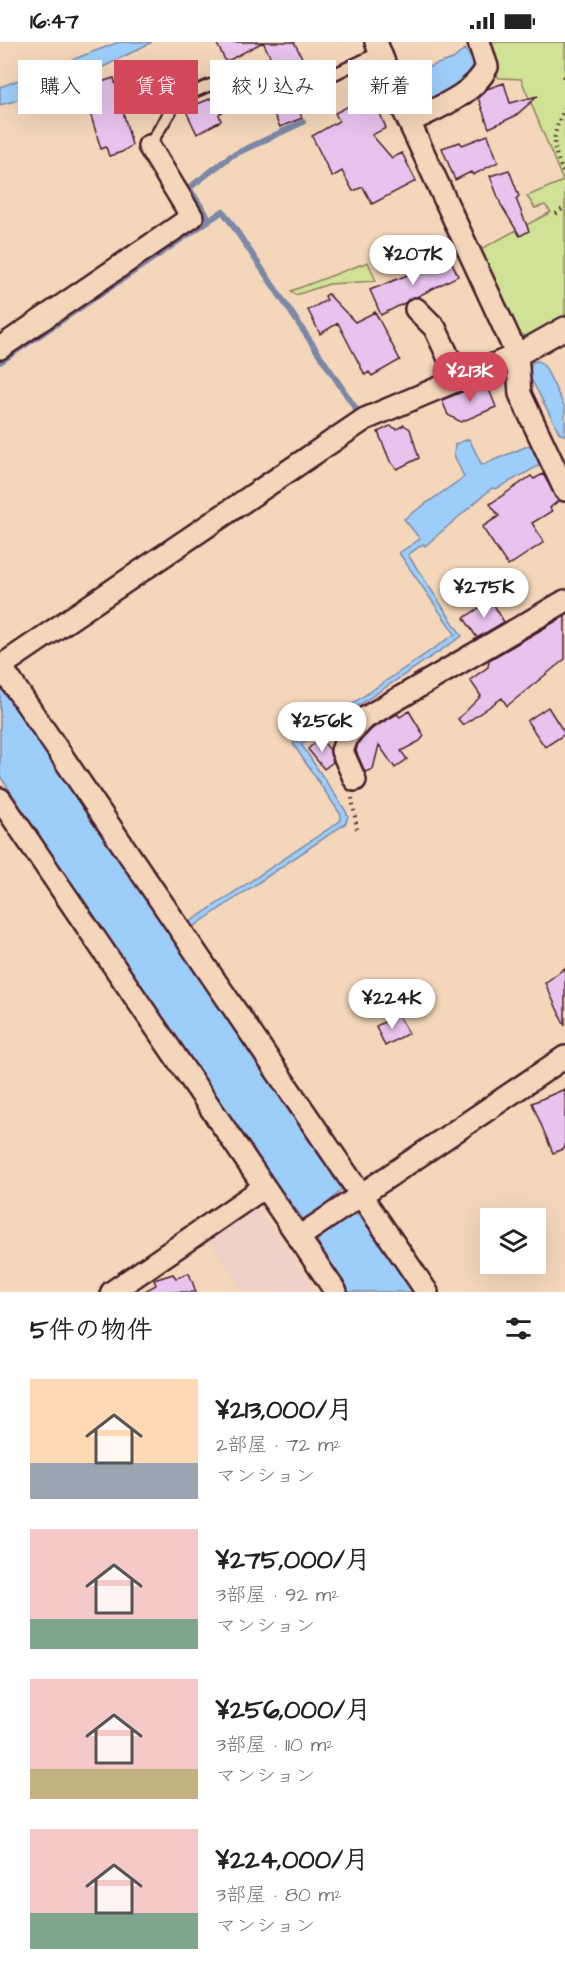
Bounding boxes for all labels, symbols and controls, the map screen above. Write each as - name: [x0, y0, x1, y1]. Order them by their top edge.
- text: 16:47: [30, 6, 79, 37]
- chip: 購入: [18, 60, 102, 114]
- chip: 賃貸: [114, 60, 198, 114]
- chip: 絞り込み: [210, 60, 336, 114]
- chip: 新着: [348, 60, 432, 114]
- pin: ¥207K: [371, 235, 455, 286]
- text: ¥207K: [383, 240, 443, 268]
- pin: ¥213K: [428, 352, 512, 403]
- text: ¥213K: [447, 357, 493, 385]
- pin: ¥275K: [442, 568, 526, 619]
- text: ¥275K: [454, 573, 514, 601]
- pin: ¥256K: [280, 702, 364, 753]
- text: ¥256K: [292, 707, 352, 735]
- pin: ¥224K: [350, 979, 434, 1030]
- text: ¥224K: [362, 984, 422, 1012]
- map controls: [480, 1208, 546, 1274]
- button: layers: [480, 1208, 546, 1274]
- text: 5件の物件: [30, 1312, 152, 1348]
- icon: filters: [502, 1312, 535, 1345]
- text: ¥213,000/月: [216, 1392, 353, 1428]
- icon: home: [78, 1403, 150, 1475]
- text: 2部屋 · 72 m²: [216, 1431, 341, 1459]
- text: マンション: [216, 1462, 315, 1490]
- text: ¥275,000/月: [216, 1542, 371, 1578]
- icon: home: [78, 1553, 150, 1625]
- text: 3部屋 · 92 m²: [216, 1581, 339, 1609]
- text: マンション: [216, 1612, 315, 1640]
- text: ¥256,000/月: [216, 1692, 371, 1728]
- icon: home: [78, 1703, 150, 1775]
- text: 3部屋 · 110 m²: [216, 1731, 334, 1759]
- text: マンション: [216, 1762, 315, 1790]
- text: ¥224,000/月: [216, 1842, 369, 1878]
- icon: home: [78, 1853, 150, 1925]
- text: 3部屋 · 80 m²: [216, 1881, 342, 1909]
- text: マンション: [216, 1912, 315, 1940]

